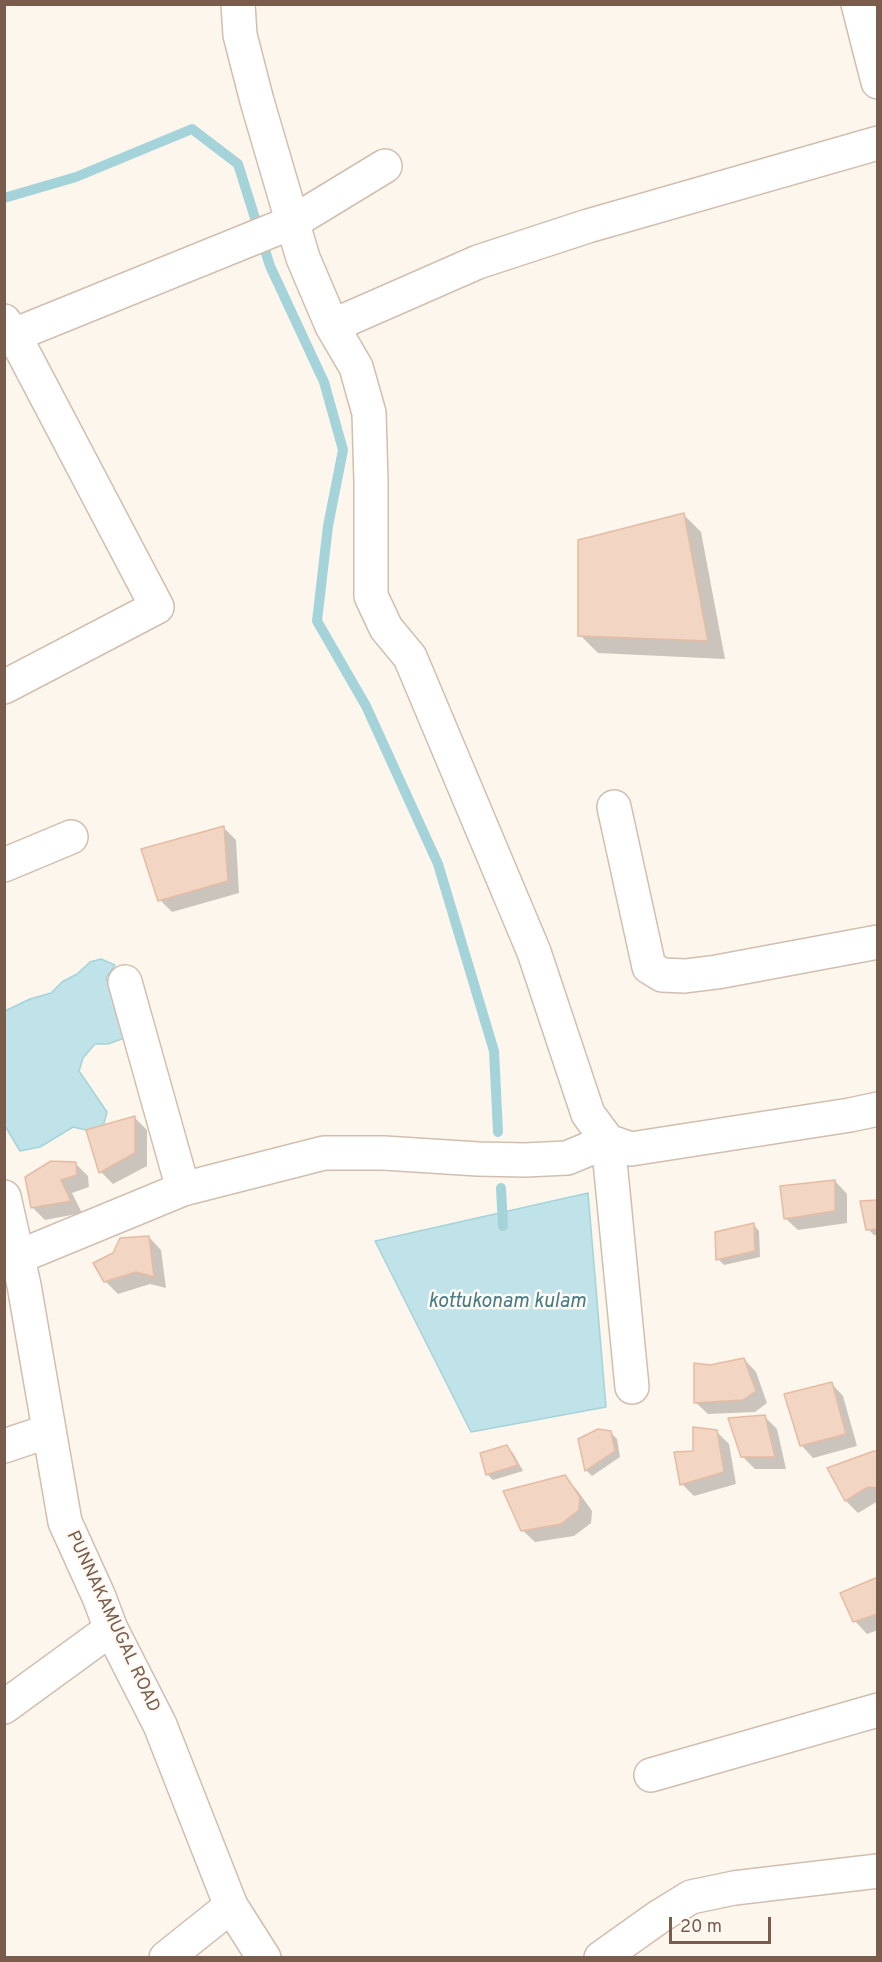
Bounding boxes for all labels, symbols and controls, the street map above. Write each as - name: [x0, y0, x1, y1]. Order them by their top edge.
- water label: kottukonam kulam: [428, 1291, 586, 1315]
- street label: PUNNAKAMUGAL ROAD: [60, 1528, 164, 1716]
- scale bar: [672, 1905, 774, 1943]
- text: 20 m: [680, 1916, 722, 1939]

